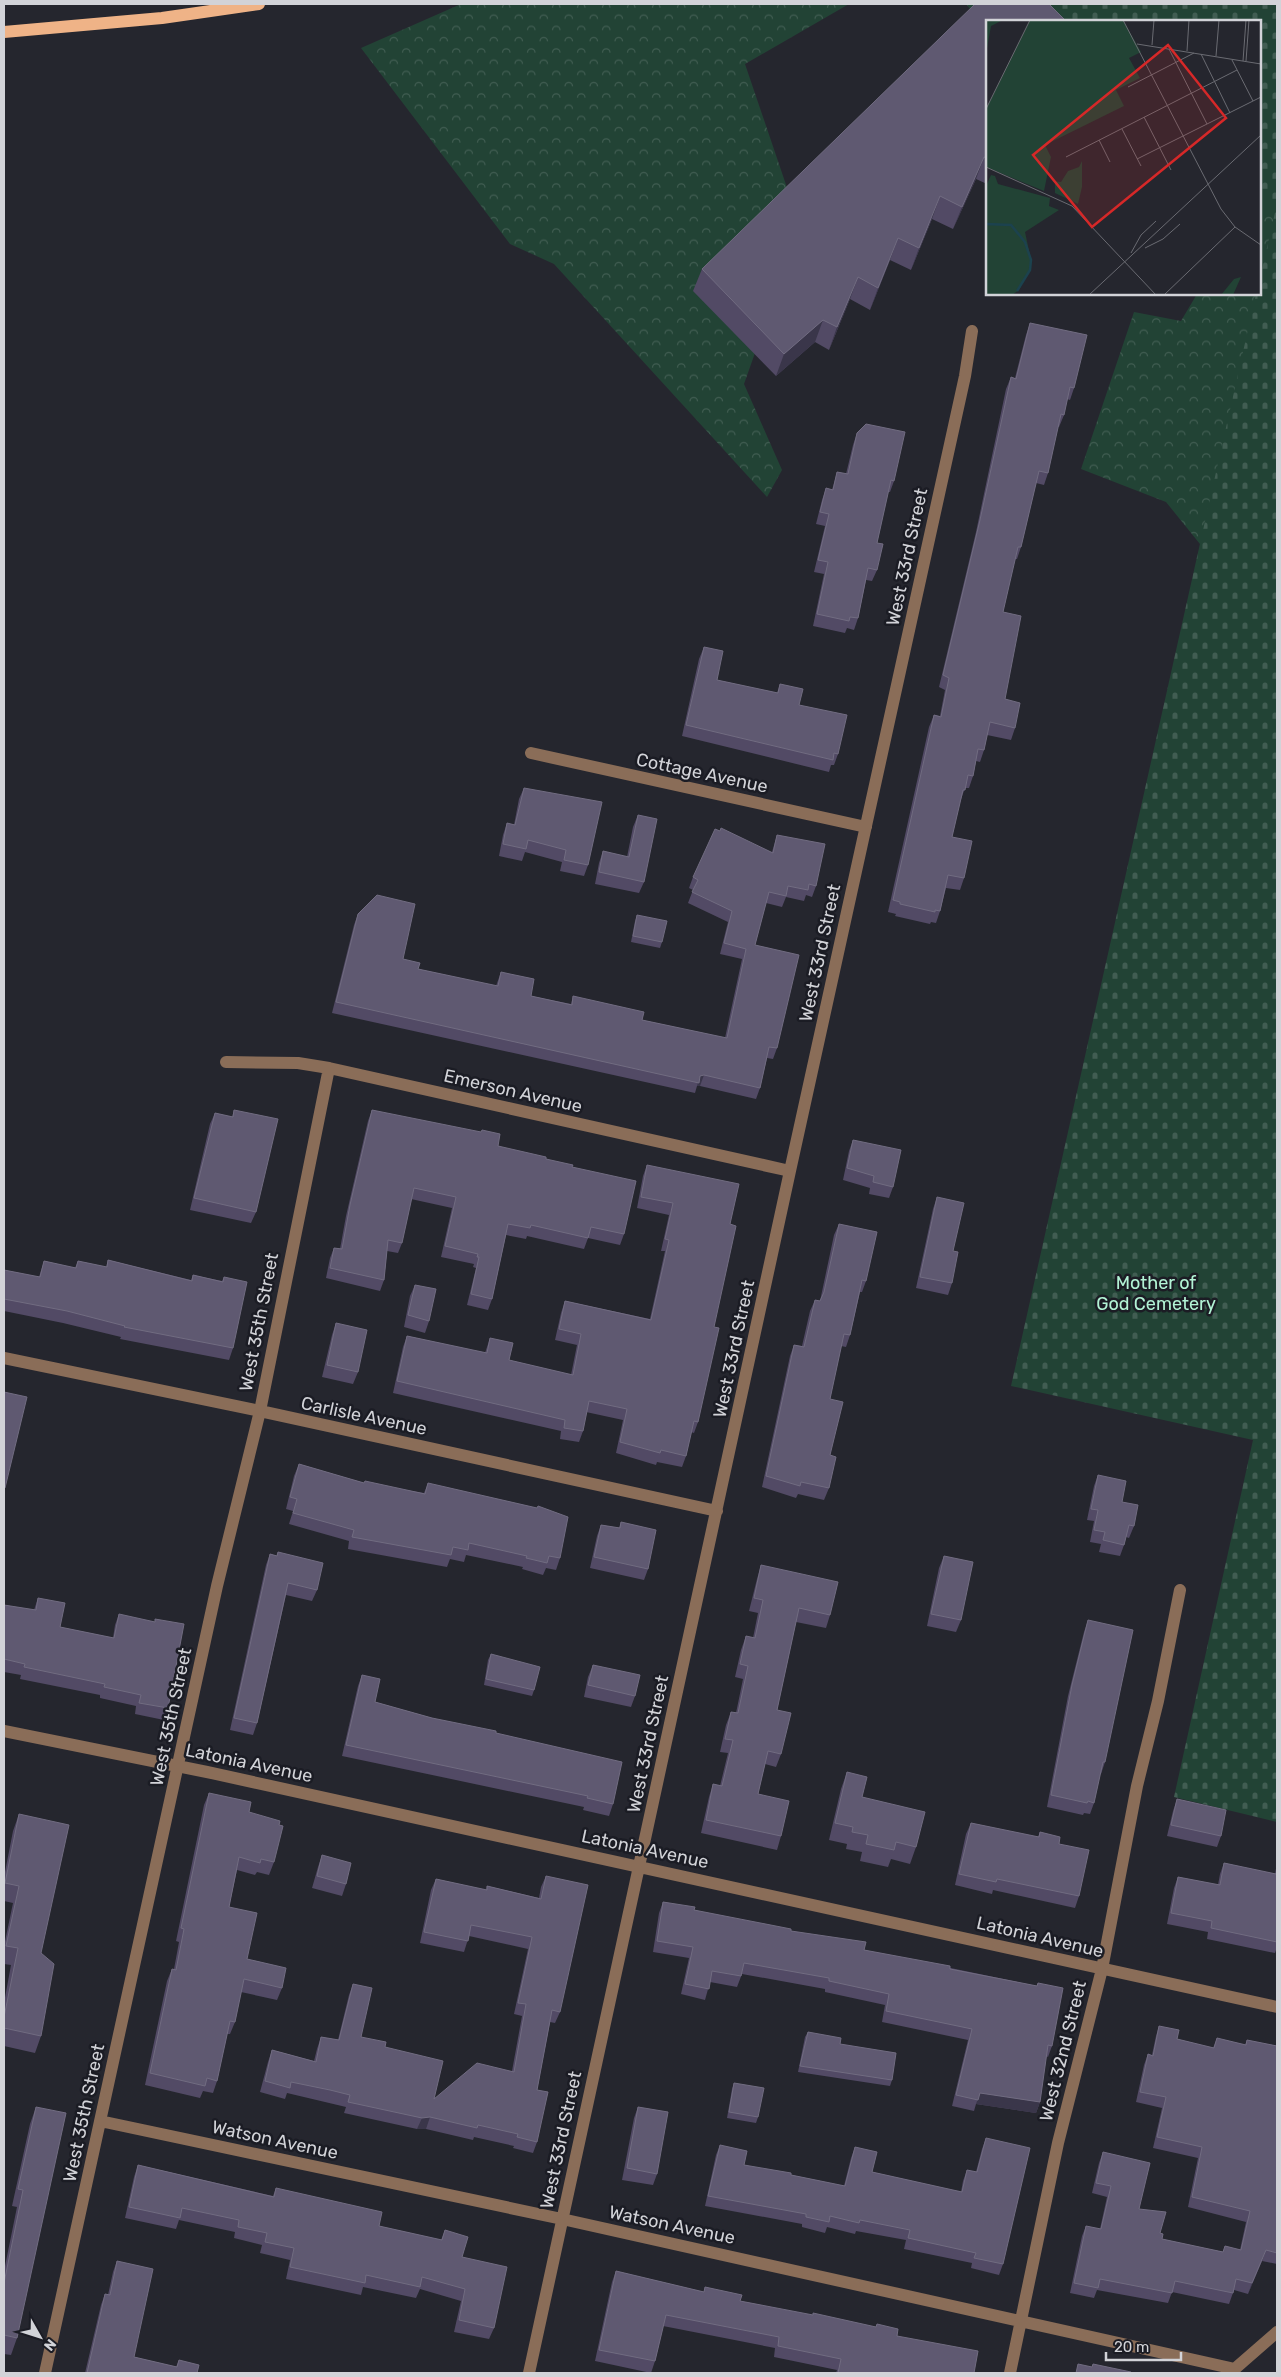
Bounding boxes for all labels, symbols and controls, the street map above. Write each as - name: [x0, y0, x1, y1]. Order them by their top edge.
- inset map: [986, 20, 1261, 295]
- street label: West 33rd Street: [882, 486, 932, 628]
- street label: Cottage Avenue: [634, 748, 770, 798]
- street label: West 33rd Street: [795, 882, 845, 1024]
- street label: Emerson Avenue: [442, 1064, 584, 1118]
- street label: West 35th Street: [235, 1251, 283, 1393]
- park label: Mother of God Cemetery: [1096, 1272, 1216, 1315]
- street label: West 33rd Street: [709, 1278, 759, 1420]
- street label: Carlisle Avenue: [299, 1392, 429, 1440]
- street label: West 35th Street: [146, 1646, 196, 1788]
- street label: West 33rd Street: [623, 1673, 673, 1815]
- street label: Latonia Avenue: [183, 1739, 315, 1787]
- street label: Latonia Avenue: [579, 1825, 711, 1873]
- street label: Latonia Avenue: [974, 1912, 1106, 1962]
- street label: West 32nd Street: [1035, 1978, 1091, 2124]
- street label: West 35th Street: [59, 2042, 109, 2184]
- street label: West 33rd Street: [536, 2069, 586, 2211]
- street label: Watson Avenue: [210, 2116, 340, 2164]
- street label: Watson Avenue: [607, 2201, 737, 2249]
- north arrow: [15, 2312, 65, 2362]
- scale bar: [1106, 2330, 1181, 2362]
- text: N: [40, 2336, 59, 2354]
- text: 20 m: [1114, 2338, 1149, 2356]

